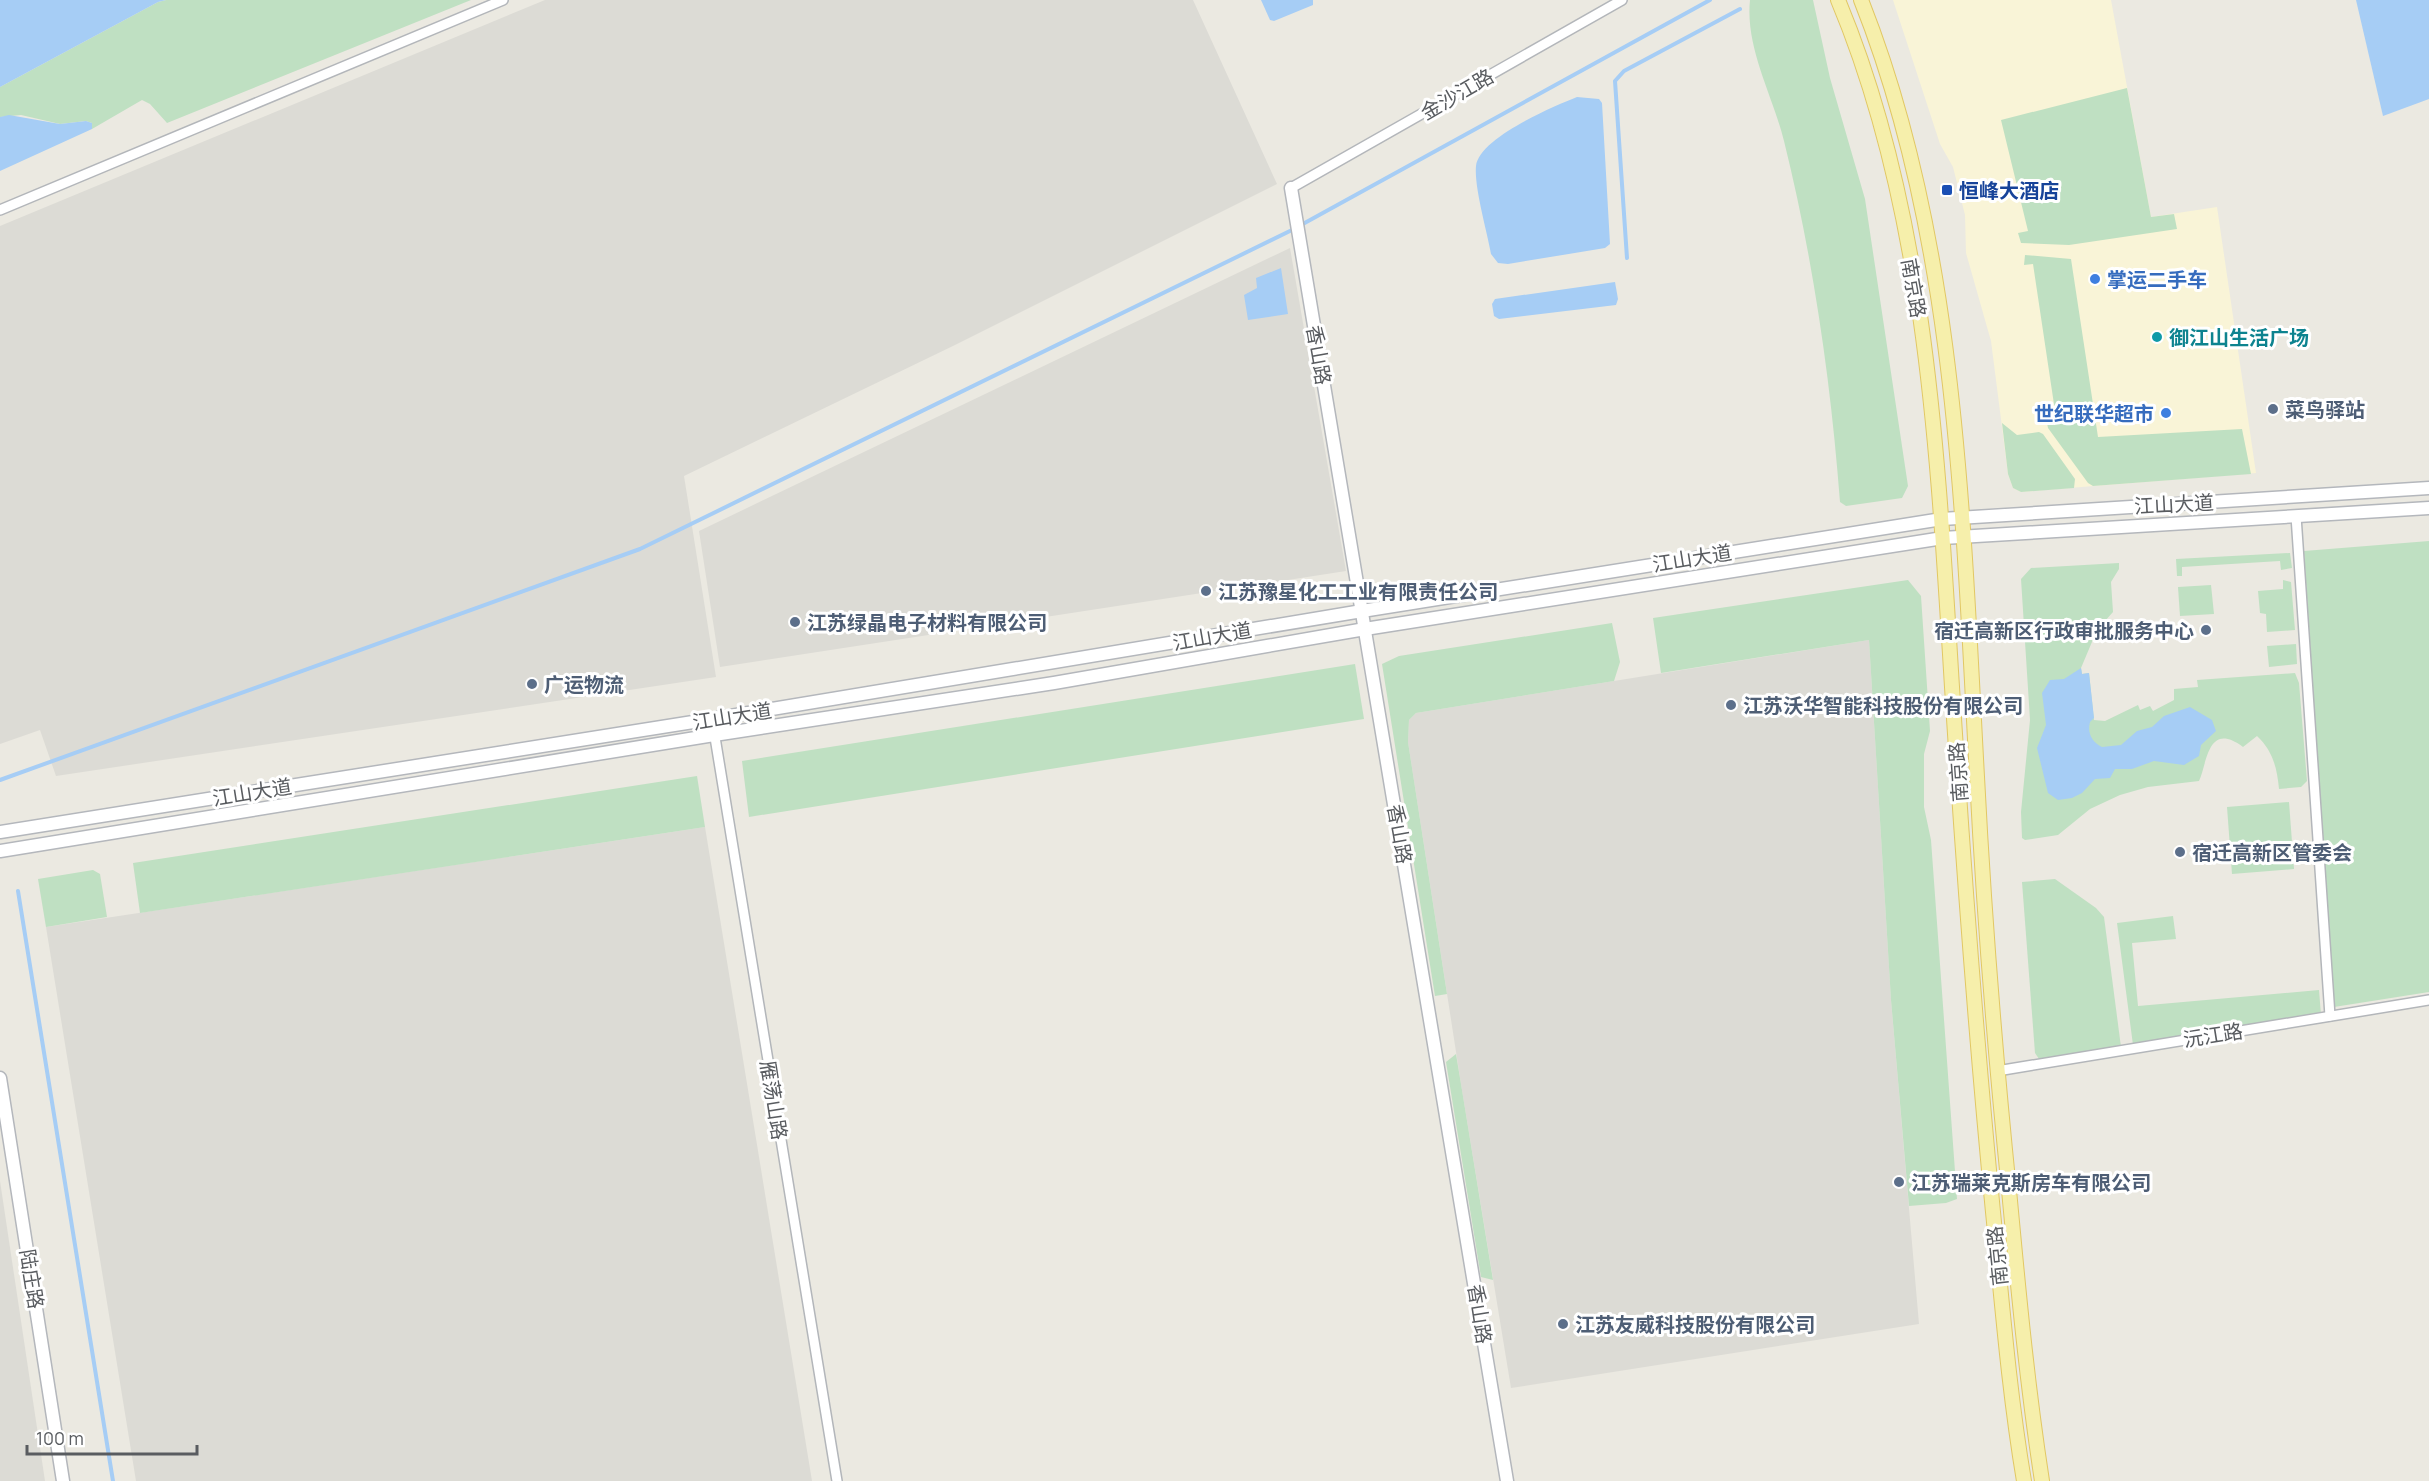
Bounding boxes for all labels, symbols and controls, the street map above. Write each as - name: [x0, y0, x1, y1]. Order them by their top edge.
- street label: 金沙江路: [1416, 62, 1498, 126]
- place label: 恒峰大酒店: [1959, 177, 2059, 204]
- marker: 恒峰大酒店: [1940, 183, 1954, 197]
- street label: 南京路: [1895, 256, 1933, 320]
- place label: 掌运二手车: [2107, 266, 2207, 293]
- marker: 掌运二手车: [2088, 272, 2102, 286]
- street label: 香山路: [1300, 323, 1338, 387]
- place label: 御江山生活广场: [2169, 324, 2309, 351]
- marker: 御江山生活广场: [2150, 330, 2164, 344]
- place label: 菜鸟驿站: [2285, 396, 2365, 423]
- place label: 世纪联华超市: [2034, 400, 2154, 427]
- marker: 菜鸟驿站: [2266, 402, 2280, 416]
- marker: 世纪联华超市: [2159, 406, 2173, 420]
- street label: 江山大道: [2133, 488, 2215, 520]
- street label: 江山大道: [1650, 538, 1734, 578]
- place label: 江苏豫星化工工业有限责任公司: [1218, 578, 1498, 605]
- marker: 江苏豫星化工工业有限责任公司: [1199, 584, 1213, 598]
- place label: 江苏绿晶电子材料有限公司: [807, 609, 1047, 636]
- marker: 江苏绿晶电子材料有限公司: [788, 615, 802, 629]
- street label: 江山大道: [1170, 616, 1254, 656]
- place label: 宿迁高新区行政审批服务中心: [1934, 617, 2194, 644]
- marker: 宿迁高新区行政审批服务中心: [2199, 623, 2213, 637]
- place label: 广运物流: [544, 671, 624, 698]
- marker: 广运物流: [525, 677, 539, 691]
- place label: 江苏沃华智能科技股份有限公司: [1743, 692, 2023, 719]
- street label: 江山大道: [690, 696, 774, 736]
- marker: 江苏沃华智能科技股份有限公司: [1724, 698, 1738, 712]
- street label: 南京路: [1942, 741, 1974, 803]
- street label: 江山大道: [210, 772, 294, 812]
- street label: 香山路: [1381, 802, 1419, 866]
- place label: 宿迁高新区管委会: [2192, 839, 2352, 866]
- marker: 宿迁高新区管委会: [2173, 845, 2187, 859]
- street label: 沅江路: [2181, 1017, 2245, 1053]
- street label: 雁荡山路: [754, 1058, 794, 1142]
- place label: 江苏瑞莱克斯房车有限公司: [1911, 1169, 2151, 1196]
- marker: 江苏瑞莱克斯房车有限公司: [1892, 1175, 1906, 1189]
- street label: 南京路: [1980, 1225, 2014, 1287]
- street label: 陆庄路: [14, 1247, 50, 1311]
- street label: 香山路: [1462, 1282, 1498, 1346]
- place label: 江苏友威科技股份有限公司: [1575, 1311, 1815, 1338]
- marker: 江苏友威科技股份有限公司: [1556, 1317, 1570, 1331]
- scale bar: [27, 1418, 196, 1456]
- text: 100 m: [36, 1426, 84, 1450]

